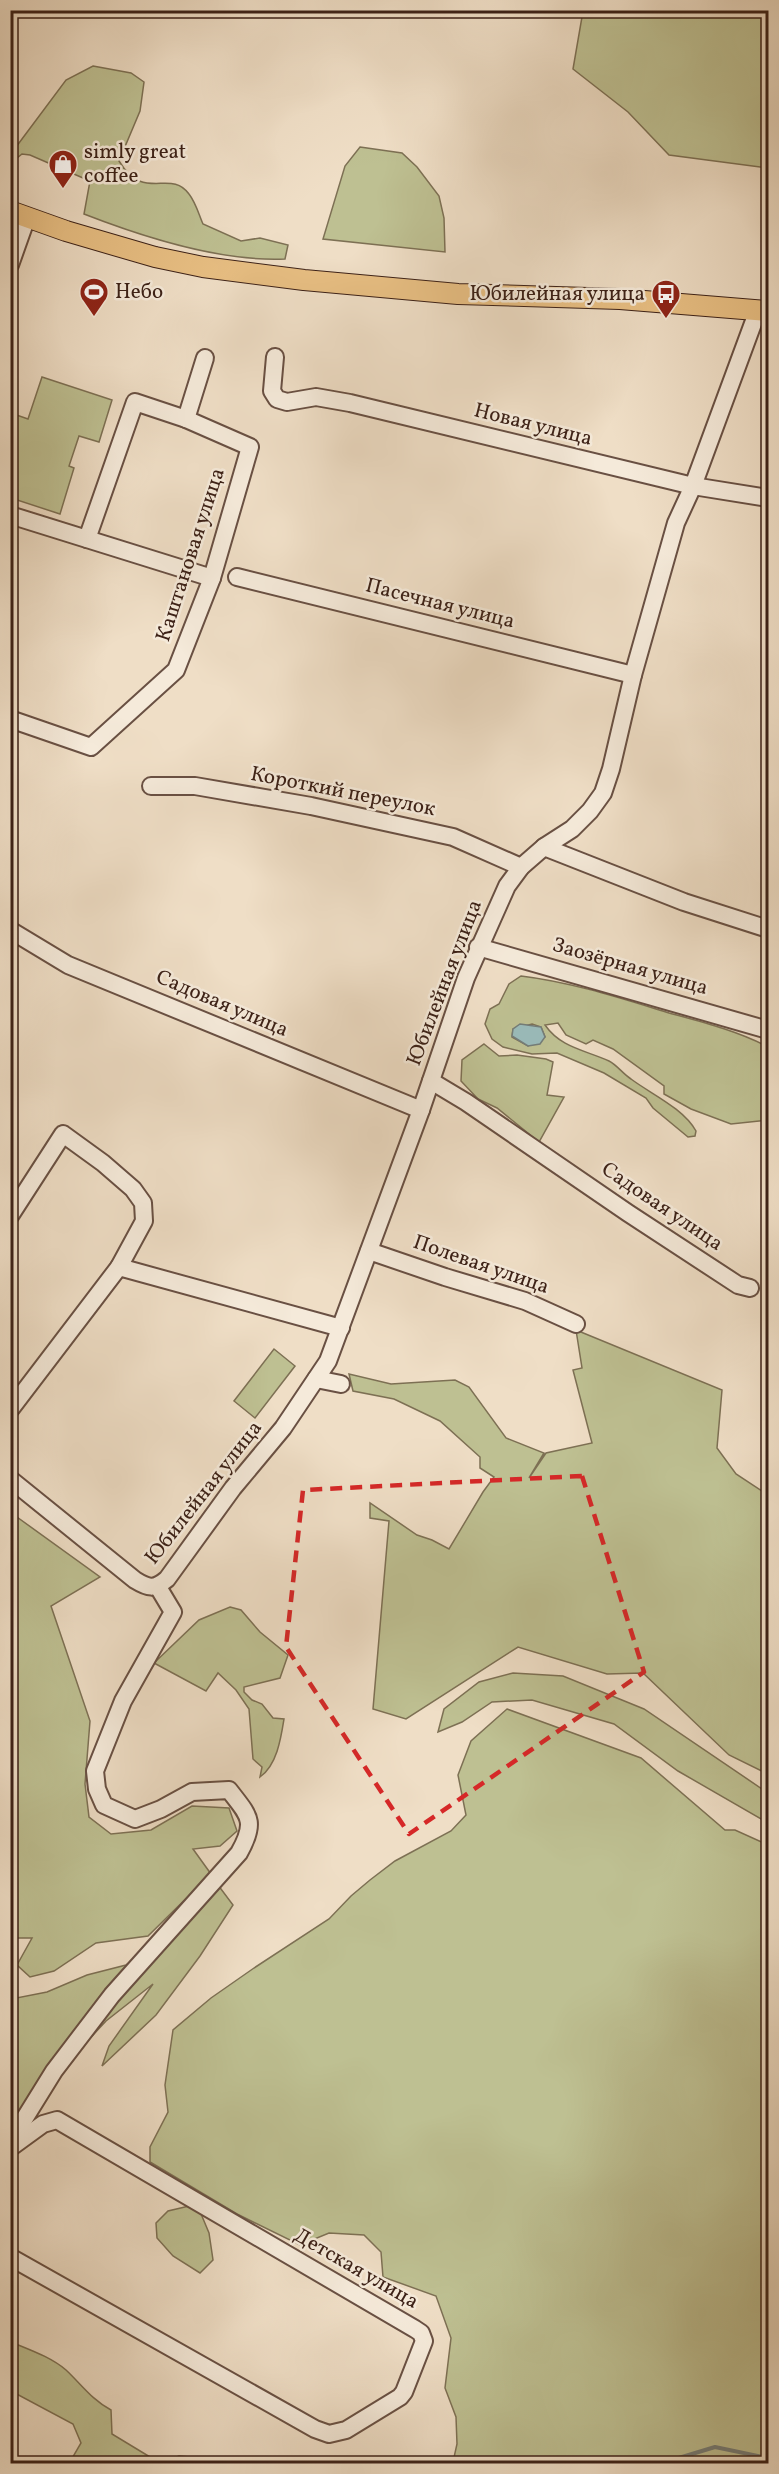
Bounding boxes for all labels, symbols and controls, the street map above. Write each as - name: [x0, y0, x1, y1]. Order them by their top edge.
- place label: simly great coffee: [84, 138, 186, 191]
- shop icon: simly great coffee: [47, 148, 79, 190]
- sports icon: Небо: [78, 276, 110, 318]
- place label: Небо: [115, 278, 163, 307]
- bus stop icon: Юбилейная улица: [650, 278, 682, 320]
- place label: Юбилейная улица: [469, 280, 645, 309]
- street label: Новая улица: [471, 396, 595, 454]
- street label: Каштановая улица: [149, 464, 233, 646]
- street label: Пасечная улица: [362, 571, 518, 637]
- street label: Короткий переулок: [248, 760, 438, 824]
- street label: Юбилейная улица: [400, 896, 490, 1070]
- street label: Заозёрная улица: [549, 931, 711, 1003]
- street label: Садовая улица: [151, 963, 293, 1045]
- street label: Садовая улица: [595, 1155, 729, 1259]
- street label: Полевая улица: [409, 1228, 553, 1302]
- street label: Юбилейная улица: [139, 1415, 269, 1571]
- street label: Детская улица: [288, 2222, 424, 2316]

